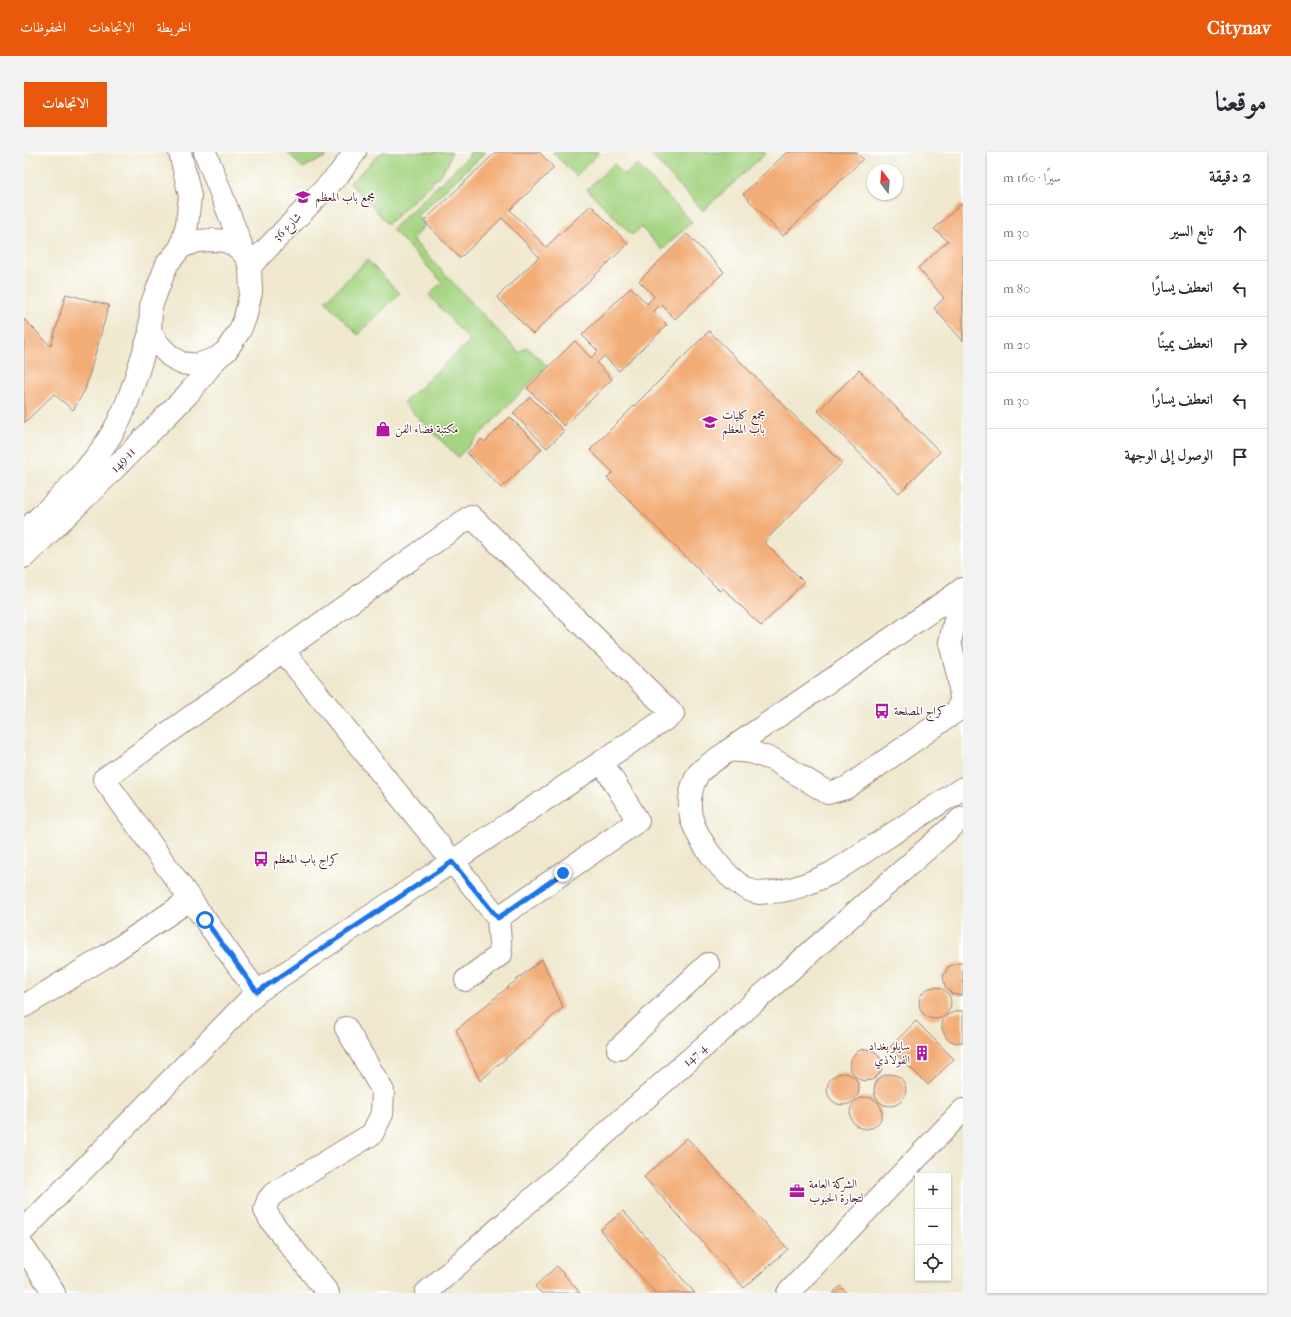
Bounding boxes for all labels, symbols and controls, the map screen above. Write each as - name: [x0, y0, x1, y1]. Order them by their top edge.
- text: Citynav: [1207, 17, 1271, 39]
- text: المحفوظات: [20, 19, 66, 36]
- text: الاتجاهات: [88, 19, 135, 36]
- text: الخريطة: [157, 19, 191, 36]
- button: الاتجاهات: [24, 82, 107, 127]
- text: موقعنا: [1215, 85, 1267, 118]
- north arrow: [867, 164, 903, 200]
- text: 2 دقيقة: [1209, 166, 1251, 186]
- text: سيرًا · 160 m: [1003, 170, 1061, 185]
- school or university icon: مجمع باب المعظم: [294, 188, 312, 206]
- place label: مجمع باب المعظم: [315, 190, 375, 208]
- street label: شارع 36: [270, 209, 307, 247]
- text: تابع السير: [1171, 222, 1213, 240]
- icon: ahead: [1229, 222, 1251, 244]
- text: 30 m: [1003, 225, 1029, 240]
- text: انعطف يسارًا: [1152, 278, 1213, 296]
- icon: left: [1229, 278, 1251, 300]
- text: 80 m: [1003, 281, 1030, 296]
- text: انعطف يمينًا: [1158, 334, 1213, 352]
- icon: right: [1229, 334, 1251, 356]
- text: 20 m: [1003, 337, 1030, 352]
- text: انعطف يسارًا: [1152, 390, 1213, 408]
- icon: left: [1229, 390, 1251, 412]
- text: 30 m: [1003, 393, 1029, 408]
- place label: مجمع كليات باب المعظم: [722, 408, 765, 440]
- school or university icon: مجمع كليات باب المعظم: [701, 413, 719, 431]
- shop icon: مكتبة فضاء الفن: [374, 420, 392, 438]
- place label: مكتبة فضاء الفن: [395, 422, 458, 438]
- street label: 149-11: [108, 445, 138, 475]
- text: الوصول إلى الوجهة: [1124, 446, 1213, 464]
- icon: arrive: [1229, 446, 1251, 468]
- bus stop icon: كراج المصلحة: [873, 702, 891, 720]
- place label: كراج المصلحة: [894, 704, 946, 722]
- bus stop icon: كراج باب المعظم: [252, 850, 270, 868]
- place label: كراج باب المعظم: [273, 852, 339, 870]
- route end: [554, 864, 572, 882]
- route start: [196, 911, 214, 929]
- place label: سايلو بغداد الفولاذي: [868, 1039, 910, 1070]
- street label: 147-4: [680, 1040, 710, 1069]
- building icon: سايلو بغداد الفولاذي: [913, 1044, 931, 1062]
- map controls: [915, 1173, 951, 1281]
- button: +: [915, 1173, 951, 1209]
- place label: الشركة العامة لتجارة الحبوب: [809, 1176, 863, 1206]
- office icon: الشركة العامة لتجارة الحبوب: [788, 1182, 806, 1200]
- button: −: [915, 1209, 951, 1245]
- button: locate: [915, 1245, 951, 1281]

